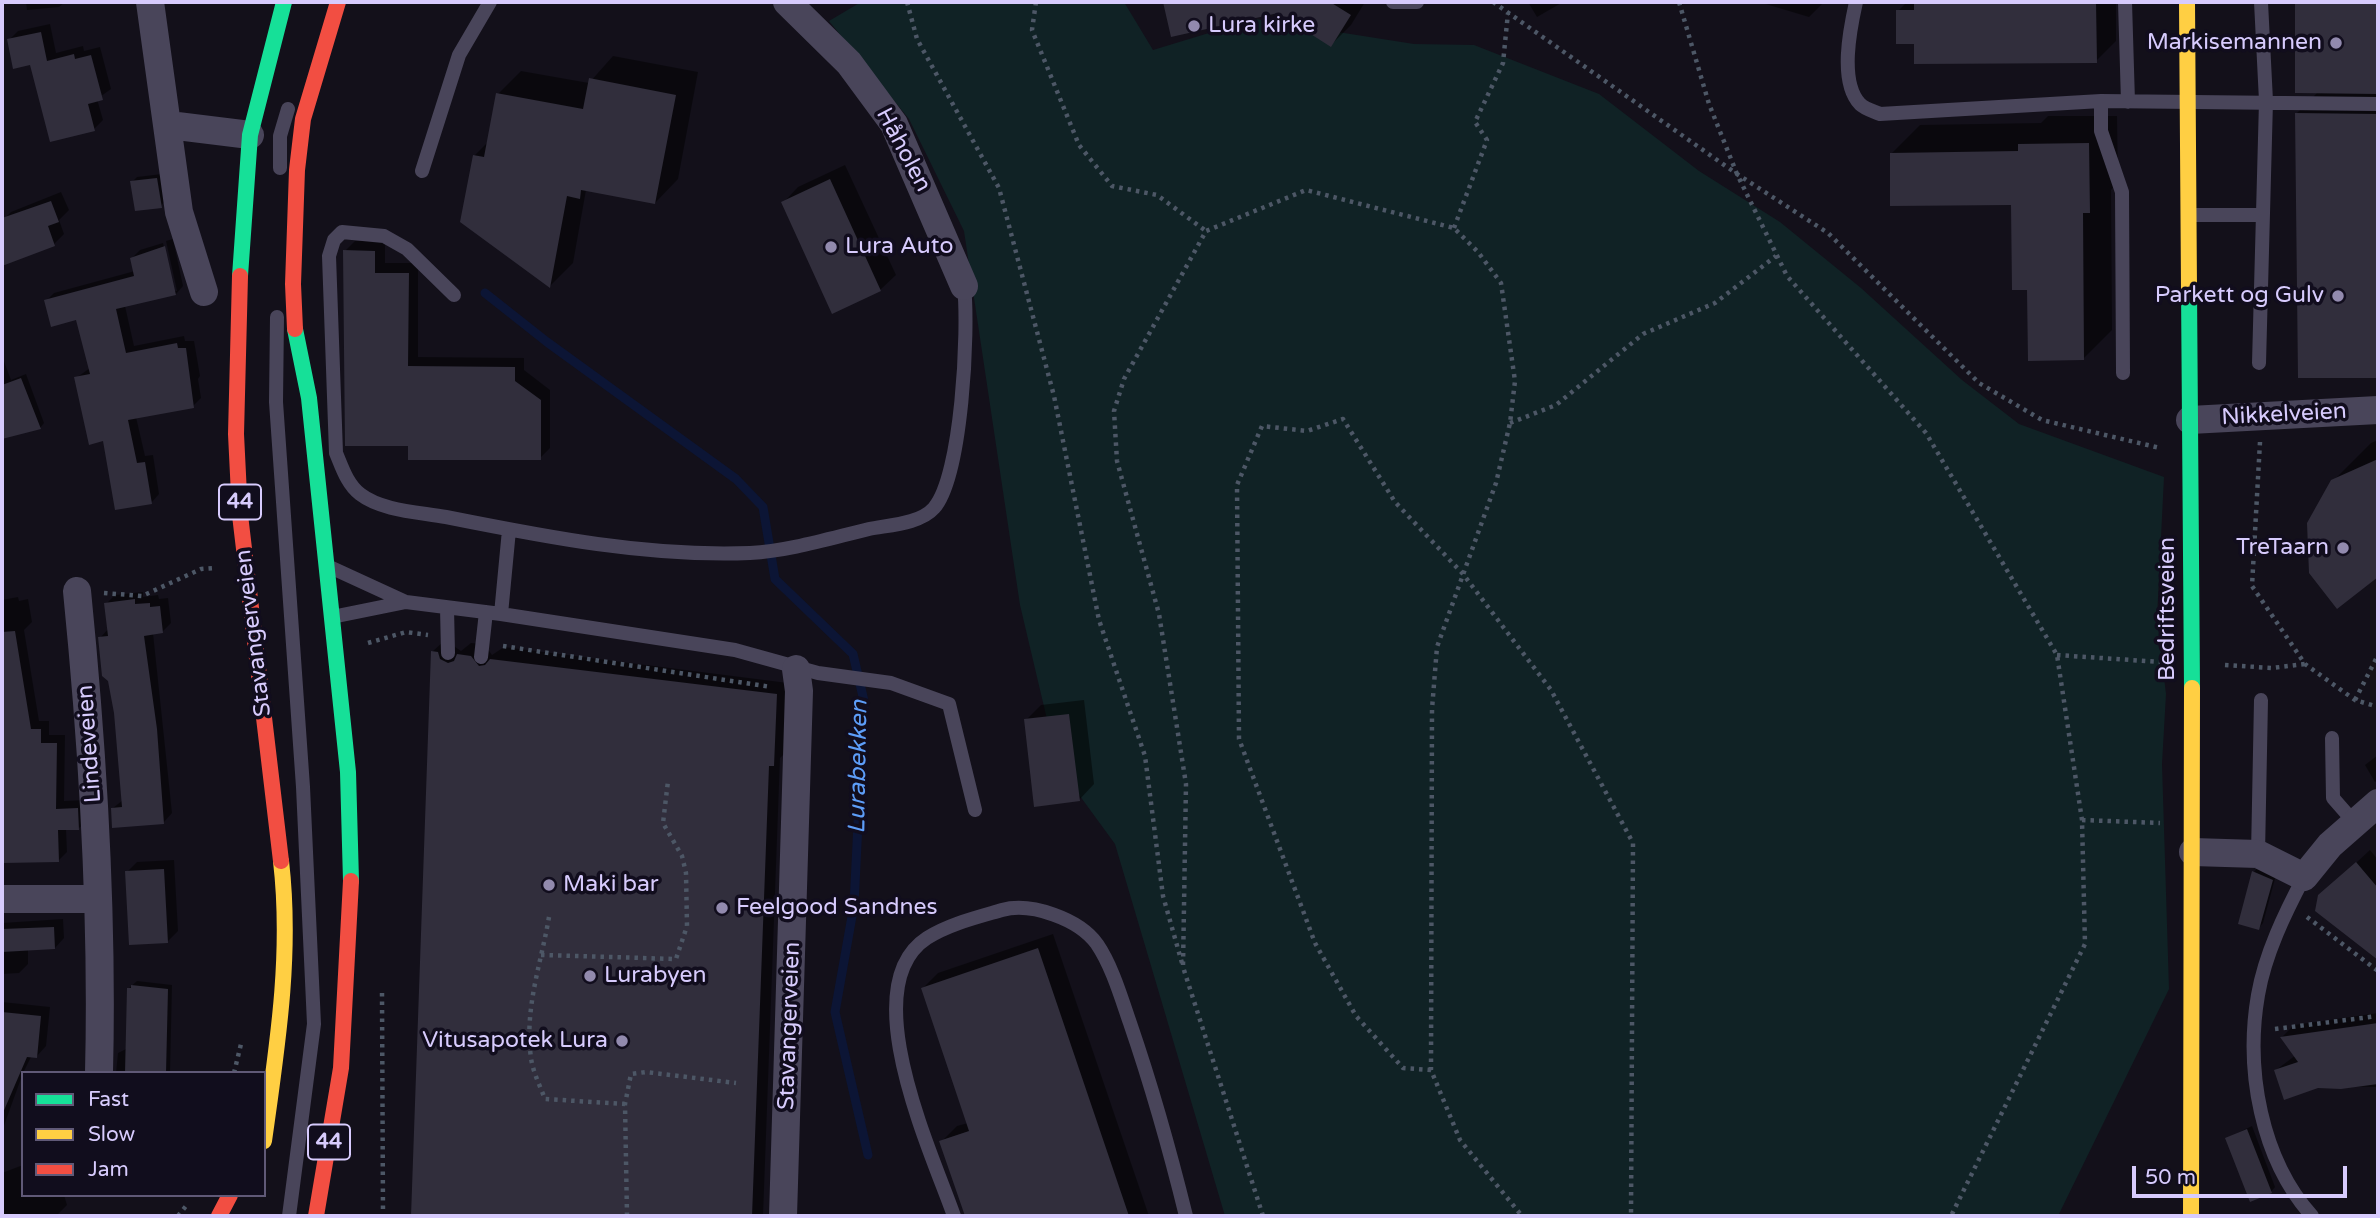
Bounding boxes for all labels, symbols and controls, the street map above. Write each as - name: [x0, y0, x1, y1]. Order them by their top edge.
- place label: Lura kirke: [1208, 12, 1315, 40]
- marker: Lura kirke: [1186, 18, 1202, 34]
- place label: Markisemannen: [2147, 29, 2322, 57]
- marker: Markisemannen: [2328, 35, 2344, 51]
- street label: Håholen: [869, 103, 937, 197]
- place label: Lura Auto: [845, 233, 953, 261]
- marker: Lura Auto: [823, 239, 839, 255]
- place label: Parkett og Gulv: [2155, 282, 2324, 310]
- marker: Parkett og Gulv: [2330, 288, 2346, 304]
- street label: Nikkelveien: [2221, 398, 2347, 432]
- road number: 44: [219, 484, 261, 520]
- place label: TreTaarn: [2236, 534, 2329, 562]
- street label: Bedriftsveien: [2154, 537, 2182, 681]
- marker: TreTaarn: [2335, 540, 2351, 556]
- street label: Stavangerveien: [230, 548, 278, 718]
- street label: Lindeveien: [72, 684, 108, 804]
- water label: Lurabekken: [843, 700, 875, 834]
- place label: Maki bar: [563, 871, 659, 899]
- marker: Maki bar: [541, 877, 557, 893]
- place label: Feelgood Sandnes: [736, 894, 937, 922]
- marker: Feelgood Sandnes: [714, 900, 730, 916]
- street label: Stavangerveien: [773, 941, 807, 1111]
- place label: Lurabyen: [604, 962, 707, 990]
- marker: Lurabyen: [582, 968, 598, 984]
- place label: Vitusapotek Lura: [422, 1027, 608, 1055]
- marker: Vitusapotek Lura: [614, 1033, 630, 1049]
- legend: [21, 1071, 266, 1197]
- text: Fast: [88, 1087, 129, 1112]
- text: Slow: [88, 1122, 135, 1147]
- road number: 44: [308, 1124, 350, 1160]
- scale bar: [2135, 1152, 2350, 1196]
- text: Jam: [88, 1157, 129, 1182]
- text: 50 m: [2145, 1165, 2196, 1190]

